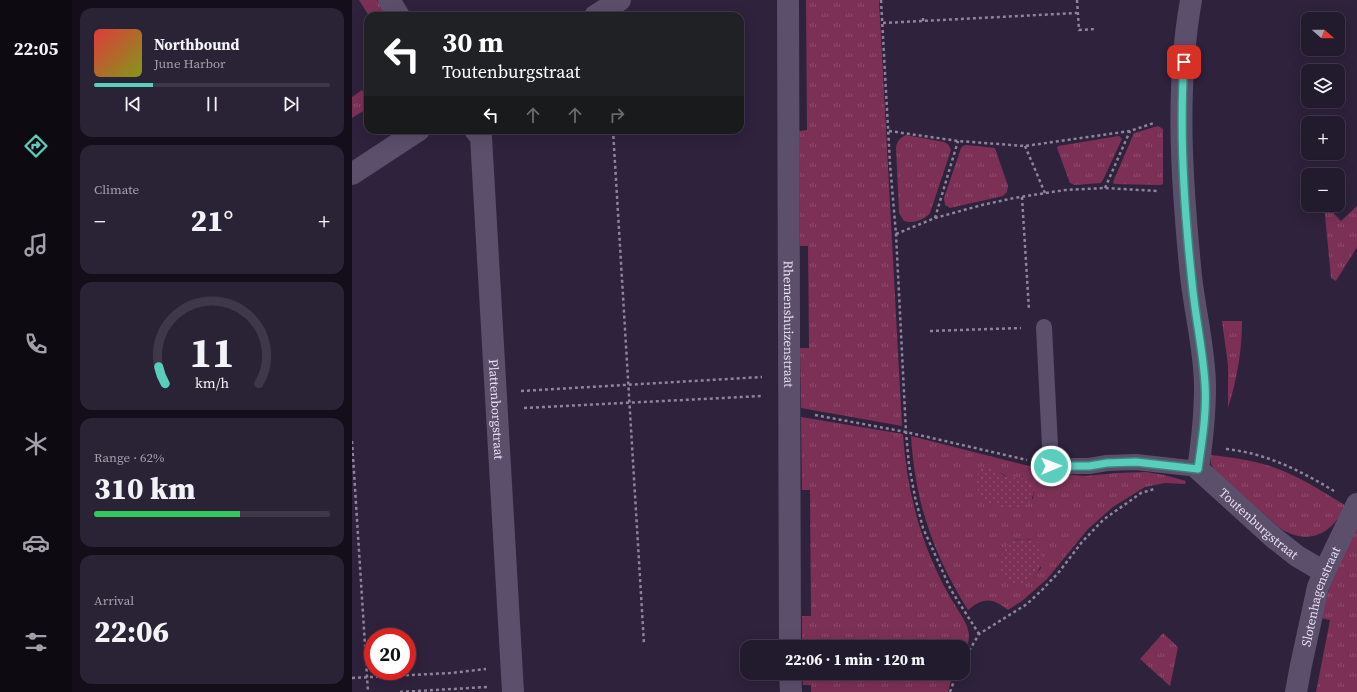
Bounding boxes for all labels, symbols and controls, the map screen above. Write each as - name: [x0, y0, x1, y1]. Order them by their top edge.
- north arrow: [1301, 12, 1345, 56]
- map controls: [1301, 12, 1345, 212]
- text: 30 m: [442, 23, 504, 61]
- icon: left: [376, 28, 428, 80]
- text: Northbound: [154, 34, 239, 55]
- text: 22:05: [14, 36, 58, 61]
- pin: [1167, 45, 1201, 79]
- icon: arrive: [1173, 51, 1195, 73]
- text: June Harbor: [154, 55, 226, 72]
- text: Toutenburgstraat: [442, 59, 580, 84]
- button: layers: [1301, 64, 1345, 108]
- icon: previous: [122, 93, 144, 115]
- icon: pause: [201, 93, 223, 115]
- icon: next: [280, 93, 302, 115]
- icon: left: [480, 104, 502, 126]
- icon: ahead: [522, 104, 544, 126]
- icon: ahead: [564, 104, 586, 126]
- icon: right: [606, 104, 628, 126]
- button: +: [1301, 116, 1345, 160]
- icon: directions: [22, 132, 50, 160]
- button: −: [1301, 168, 1345, 212]
- text: Climate: [94, 181, 139, 198]
- text: 21°: [191, 200, 233, 241]
- text: −: [94, 206, 106, 236]
- text: +: [318, 206, 330, 236]
- icon: music: [22, 231, 50, 259]
- street label: Rhemenshuizenstraat: [780, 260, 797, 388]
- text: 11: [189, 324, 235, 381]
- icon: phone: [22, 330, 50, 358]
- street label: Plattenborgstraat: [485, 359, 508, 461]
- text: km/h: [195, 373, 229, 393]
- icon: climate: [22, 430, 50, 458]
- position arrow: [1030, 445, 1072, 487]
- text: Range · 62%: [94, 449, 165, 466]
- text: 310 km: [94, 468, 195, 509]
- street label: Toutenburgstraat: [1215, 484, 1303, 564]
- icon: car: [22, 529, 50, 557]
- street label: Slotenhagenstraat: [1297, 543, 1345, 648]
- text: Arrival: [94, 592, 134, 609]
- text: 22:06: [94, 611, 169, 652]
- icon: filters: [22, 628, 50, 656]
- speed limit sign: 20: [364, 628, 416, 680]
- text: 22:06 · 1 min · 120 m: [785, 649, 925, 670]

